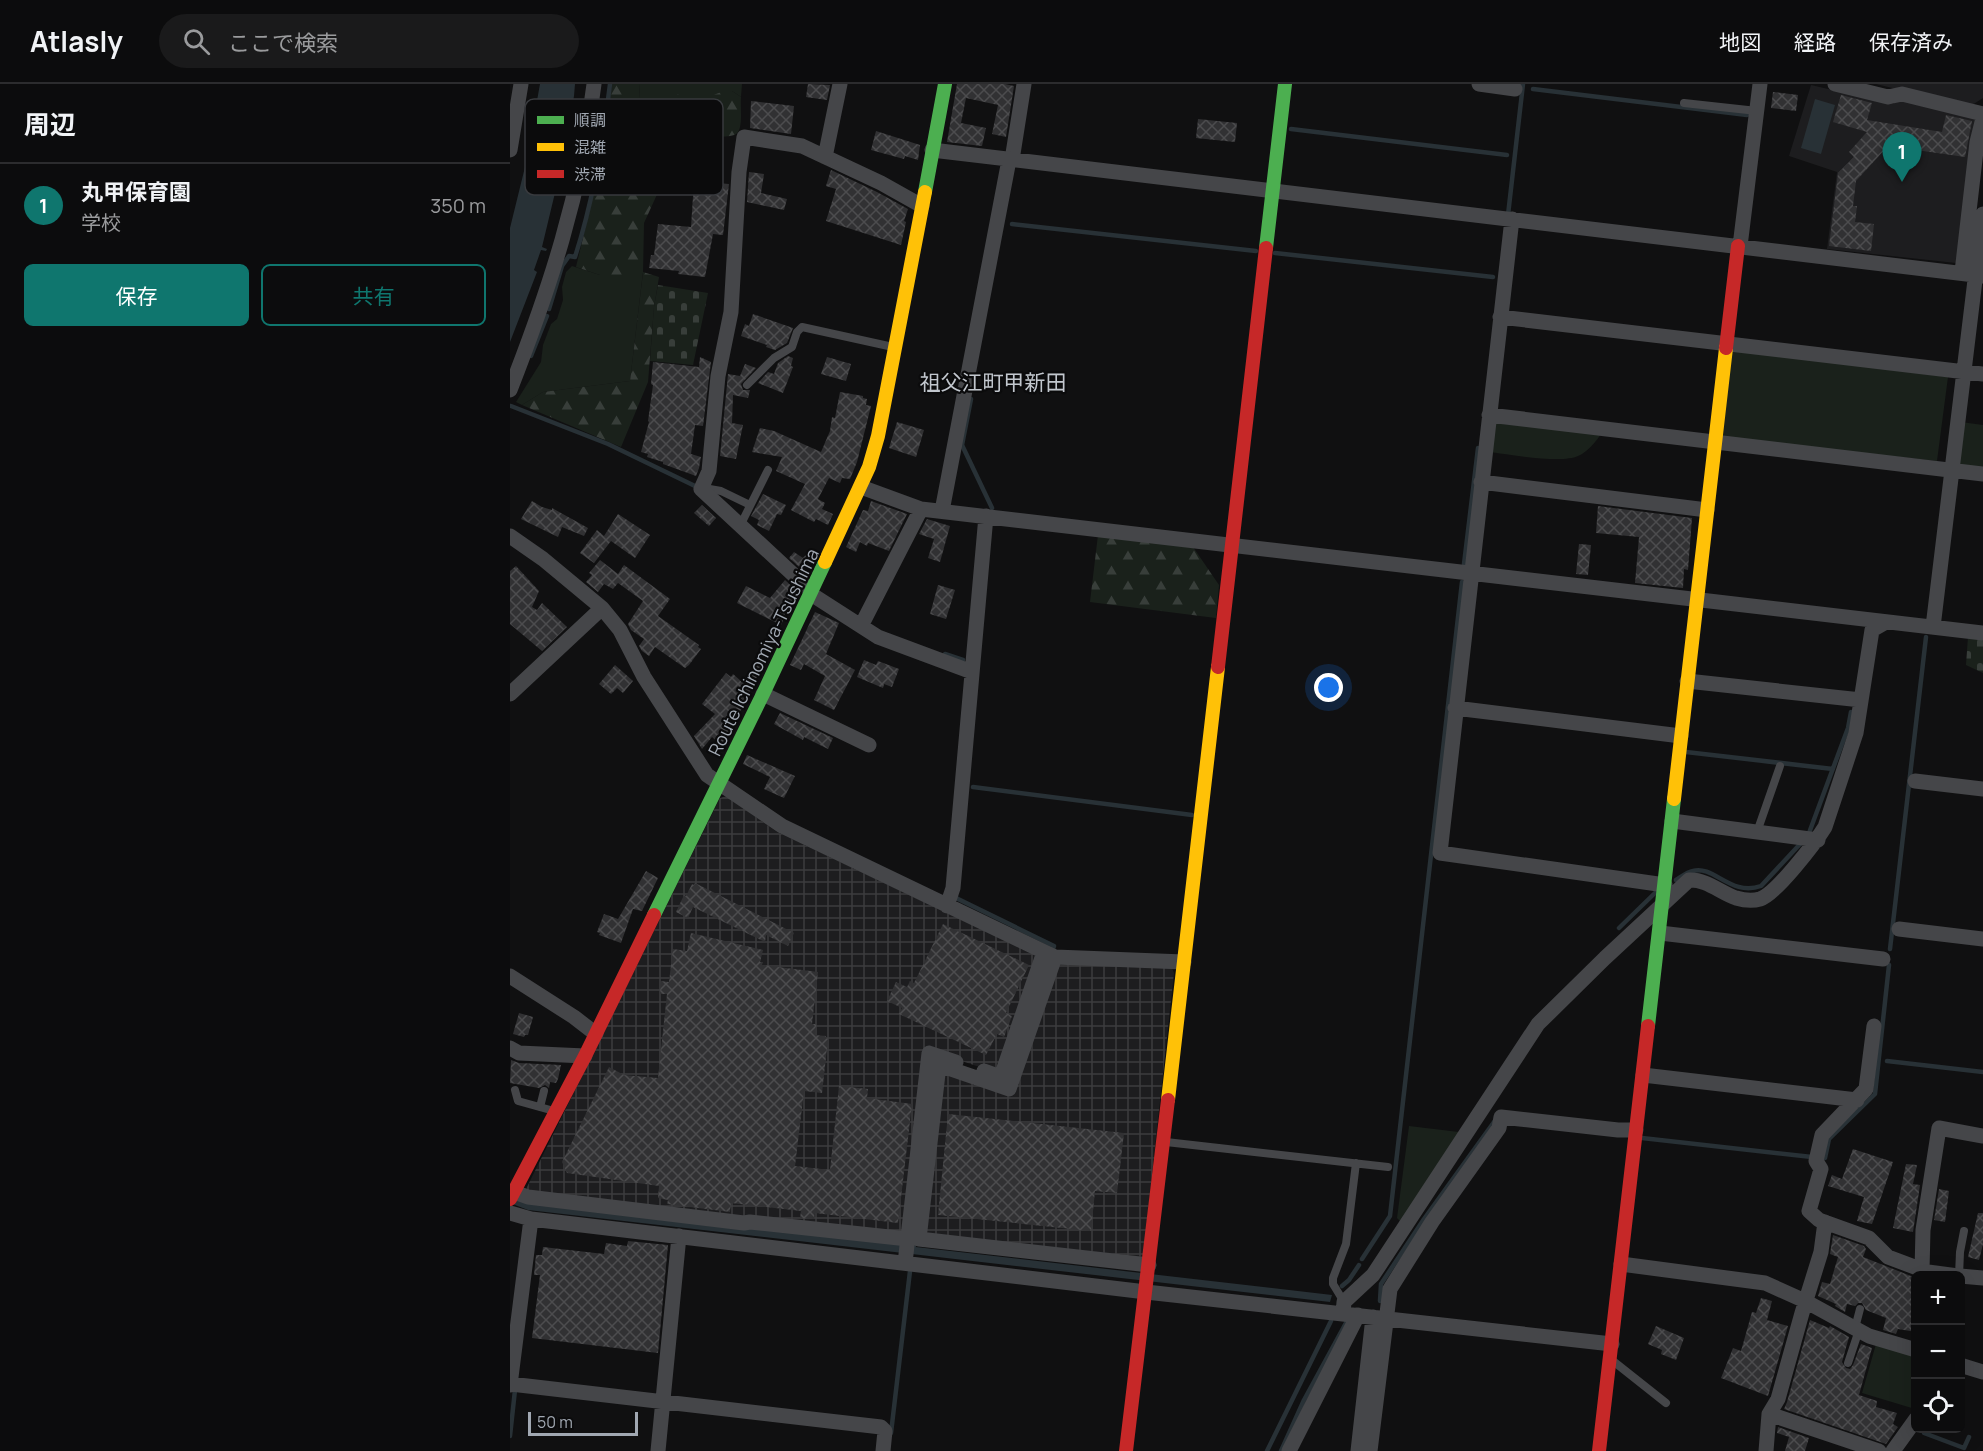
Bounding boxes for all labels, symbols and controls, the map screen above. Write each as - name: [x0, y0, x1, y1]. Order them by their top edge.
- search box: [159, 14, 579, 68]
- text: Atlasly: [30, 22, 123, 60]
- icon: search: [180, 25, 213, 58]
- text: ここで検索: [228, 28, 338, 58]
- text: 地図: [1719, 28, 1761, 56]
- text: 経路: [1794, 28, 1836, 56]
- text: 保存済み: [1869, 28, 1953, 56]
- legend: [525, 99, 723, 195]
- text: 周辺: [24, 106, 76, 142]
- text: 順調: [574, 109, 606, 131]
- pin: 1: [1882, 132, 1922, 182]
- text: 混雑: [574, 136, 606, 158]
- text: 渋滞: [574, 163, 606, 185]
- text: 丸甲保育園: [81, 177, 191, 207]
- text: 1: [39, 192, 48, 219]
- text: 350 m: [430, 192, 486, 219]
- text: 学校: [81, 209, 121, 236]
- button: 保存: [24, 264, 249, 326]
- button: 共有: [261, 264, 486, 326]
- district label: 祖父江町甲新田: [920, 368, 1067, 396]
- street label: Route Ichinomiya-Tsushima: [702, 544, 824, 760]
- your location: [1314, 673, 1343, 702]
- map controls: [1911, 1271, 1965, 1433]
- button: +: [1911, 1271, 1965, 1325]
- button: −: [1911, 1325, 1965, 1379]
- button: locate: [1911, 1379, 1965, 1433]
- scale bar: [528, 1409, 638, 1436]
- text: 50 m: [537, 1411, 573, 1433]

